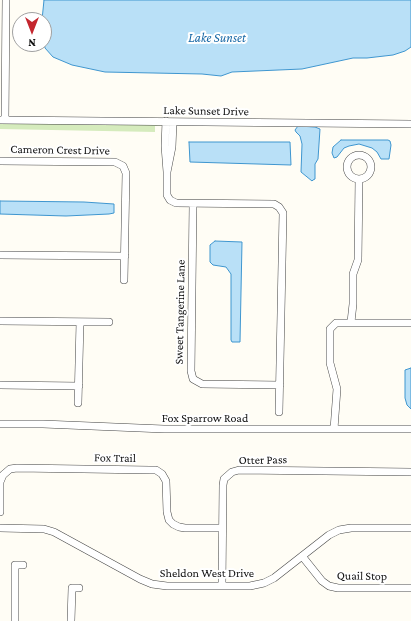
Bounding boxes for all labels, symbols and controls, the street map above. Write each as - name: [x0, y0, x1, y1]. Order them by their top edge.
- north arrow: [12, 12, 52, 52]
- water label: Lake Sunset: [188, 30, 246, 46]
- text: N: [28, 37, 36, 49]
- street label: Lake Sunset Drive: [163, 103, 249, 119]
- street label: Cameron Crest Drive: [10, 142, 110, 158]
- street label: Sweet Tangerine Lane: [172, 260, 188, 364]
- street label: Fox Sparrow Road: [162, 411, 248, 425]
- street label: Fox Trail: [94, 450, 136, 466]
- street label: Otter Pass: [239, 452, 287, 468]
- street label: Sheldon West Drive: [160, 566, 254, 580]
- street label: Quail Stop: [337, 568, 387, 584]

